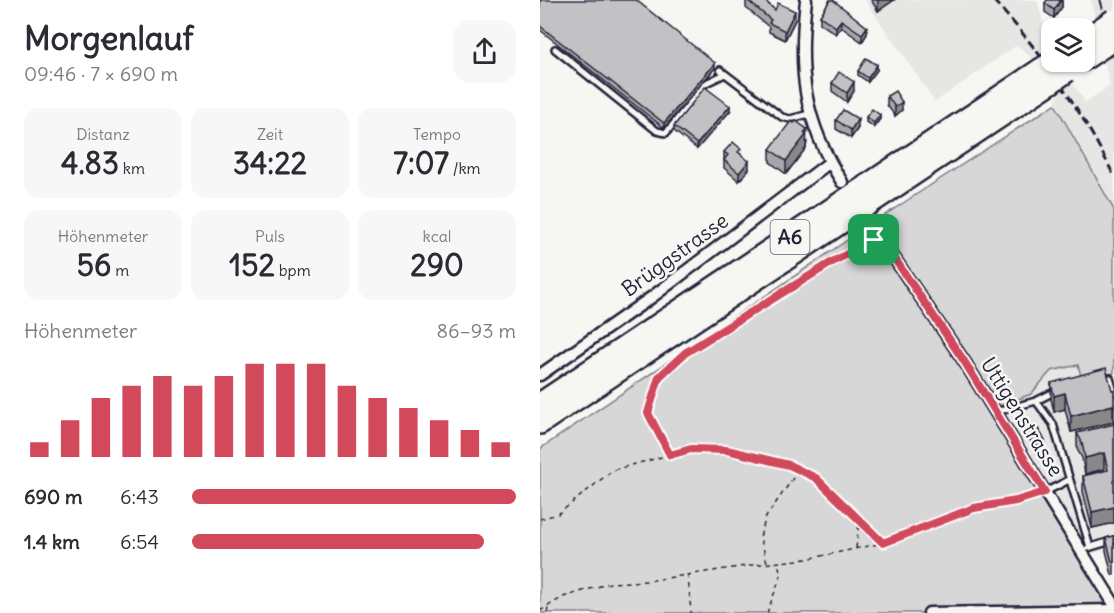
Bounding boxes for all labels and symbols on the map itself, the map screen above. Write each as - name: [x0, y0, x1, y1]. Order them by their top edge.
- street label: Brüggstrasse: [616, 207, 733, 302]
- pin: [848, 214, 899, 265]
- road number: A6: [770, 220, 810, 254]
- street label: Uttigenstrasse: [975, 352, 1070, 481]

